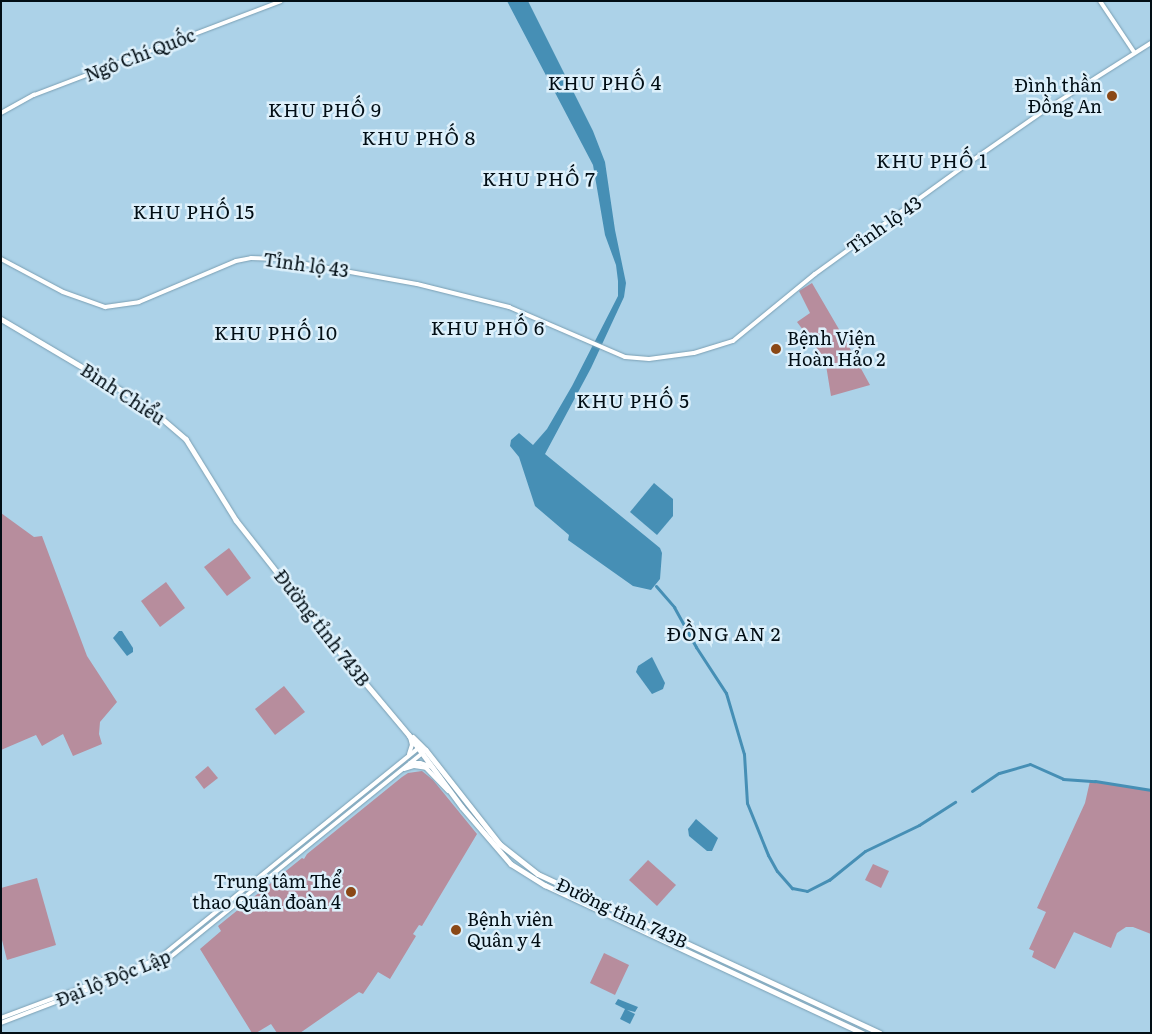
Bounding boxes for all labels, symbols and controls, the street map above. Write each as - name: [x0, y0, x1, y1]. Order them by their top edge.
- street label: Ngô Chí Quốc: [82, 24, 198, 86]
- district label: KHU PHỐ 4: [547, 72, 663, 94]
- place label: Đình thần Đồng An: [1014, 75, 1102, 118]
- marker: Đình thần Đồng An: [1106, 90, 1118, 102]
- district label: KHU PHỐ 9: [267, 99, 383, 121]
- district label: KHU PHỐ 8: [361, 127, 477, 149]
- district label: KHU PHỐ 1: [875, 150, 989, 172]
- district label: KHU PHỐ 7: [481, 168, 597, 190]
- street label: Tỉnh lộ 43: [842, 191, 926, 259]
- district label: KHU PHỐ 15: [132, 201, 256, 223]
- street label: Tỉnh lộ 43: [262, 248, 350, 282]
- district label: KHU PHỐ 6: [430, 317, 546, 339]
- district label: KHU PHỐ 10: [213, 322, 339, 344]
- place label: Bệnh Viện Hoàn Hảo 2: [787, 328, 885, 370]
- marker: Bệnh Viện Hoàn Hảo 2: [769, 342, 783, 356]
- street label: Bình Chiểu: [77, 359, 169, 429]
- district label: KHU PHỐ 5: [575, 390, 691, 412]
- street label: Đường tỉnh 743B: [270, 565, 374, 691]
- district label: ĐỒNG AN 2: [665, 623, 783, 645]
- place label: Trung tâm Thể thao Quân đoàn 4: [192, 871, 341, 914]
- street label: Đường tỉnh 743B: [553, 873, 691, 953]
- marker: Trung tâm Thể thao Quân đoàn 4: [345, 886, 357, 898]
- place label: Bệnh viên Quân y 4: [467, 909, 553, 952]
- marker: Bệnh viên Quân y 4: [449, 923, 463, 937]
- street label: Đại lộ Độc Lập: [52, 945, 174, 1011]

